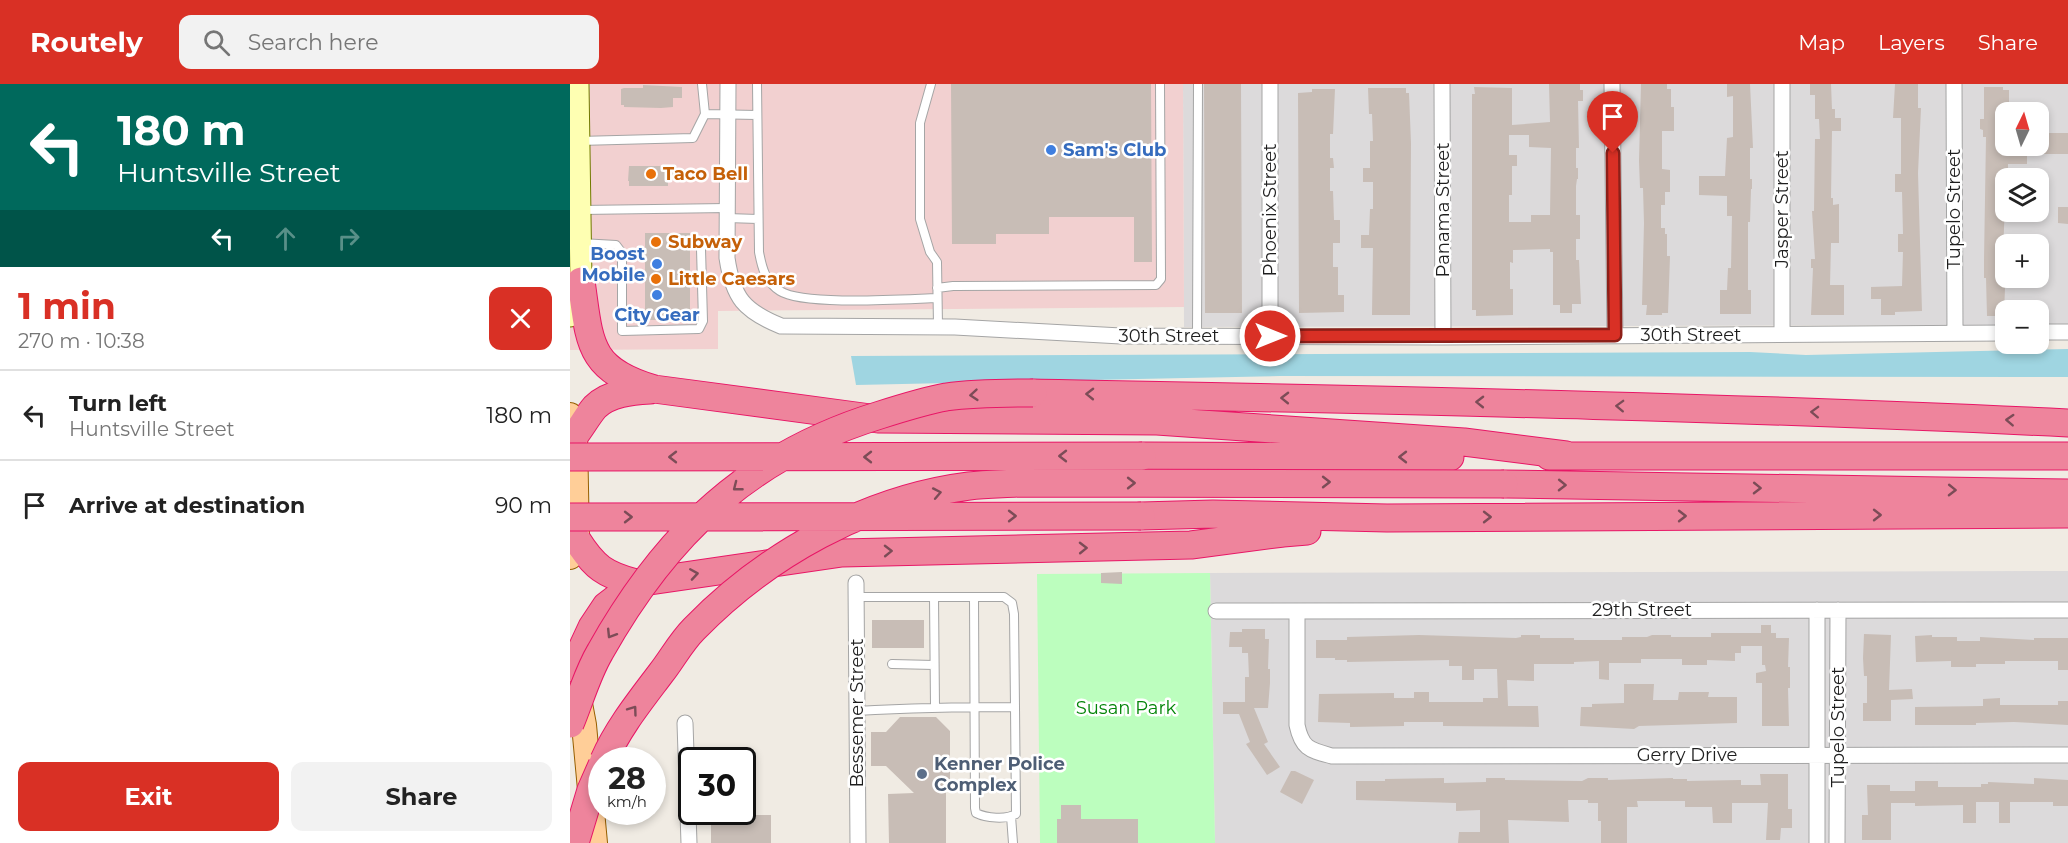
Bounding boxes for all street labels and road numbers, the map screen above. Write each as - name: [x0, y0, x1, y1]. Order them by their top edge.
- street label: Phoenix Street: [1259, 143, 1281, 277]
- street label: Panama Street: [1432, 143, 1454, 277]
- street label: Tupelo Street: [1943, 149, 1965, 269]
- street label: Jasper Street: [1771, 150, 1793, 269]
- street label: 30th Street: [1641, 324, 1741, 346]
- street label: 30th Street: [1119, 325, 1219, 347]
- street label: 29th Street: [1592, 599, 1692, 621]
- street label: Bessemer Street: [846, 638, 868, 788]
- street label: Tupelo Street: [1827, 667, 1849, 787]
- street label: Gerry Drive: [1637, 744, 1737, 766]

